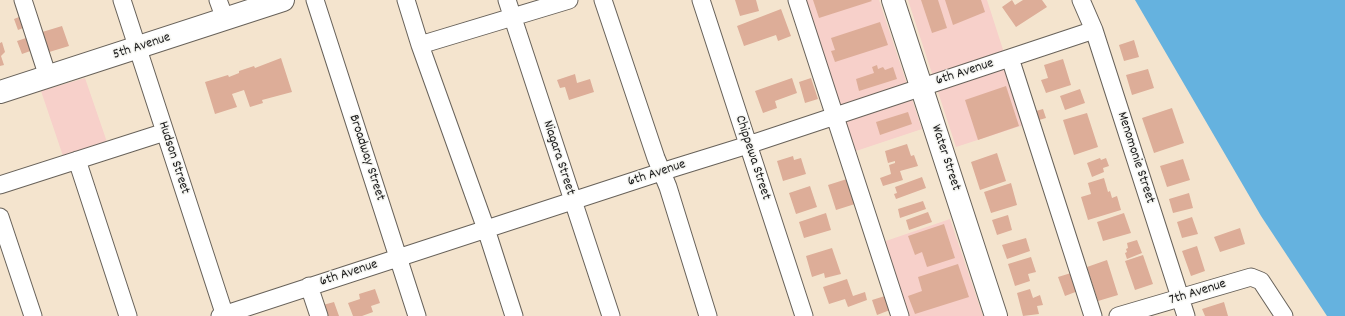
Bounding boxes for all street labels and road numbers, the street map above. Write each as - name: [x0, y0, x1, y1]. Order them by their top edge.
- street label: 5th Avenue: [111, 30, 173, 64]
- street label: 6th Avenue: [934, 56, 996, 90]
- street label: Menomonie Street: [1112, 110, 1158, 206]
- street label: Broadway Street: [344, 113, 388, 203]
- street label: Chippewa Street: [730, 114, 774, 202]
- street label: Niagara Street: [538, 118, 578, 198]
- street label: Hudson Street: [153, 119, 193, 197]
- street label: Water Street: [926, 123, 964, 193]
- street label: 6th Avenue: [626, 157, 688, 191]
- street label: 6th Avenue: [318, 257, 380, 291]
- street label: 7th Avenue: [1168, 276, 1228, 310]

